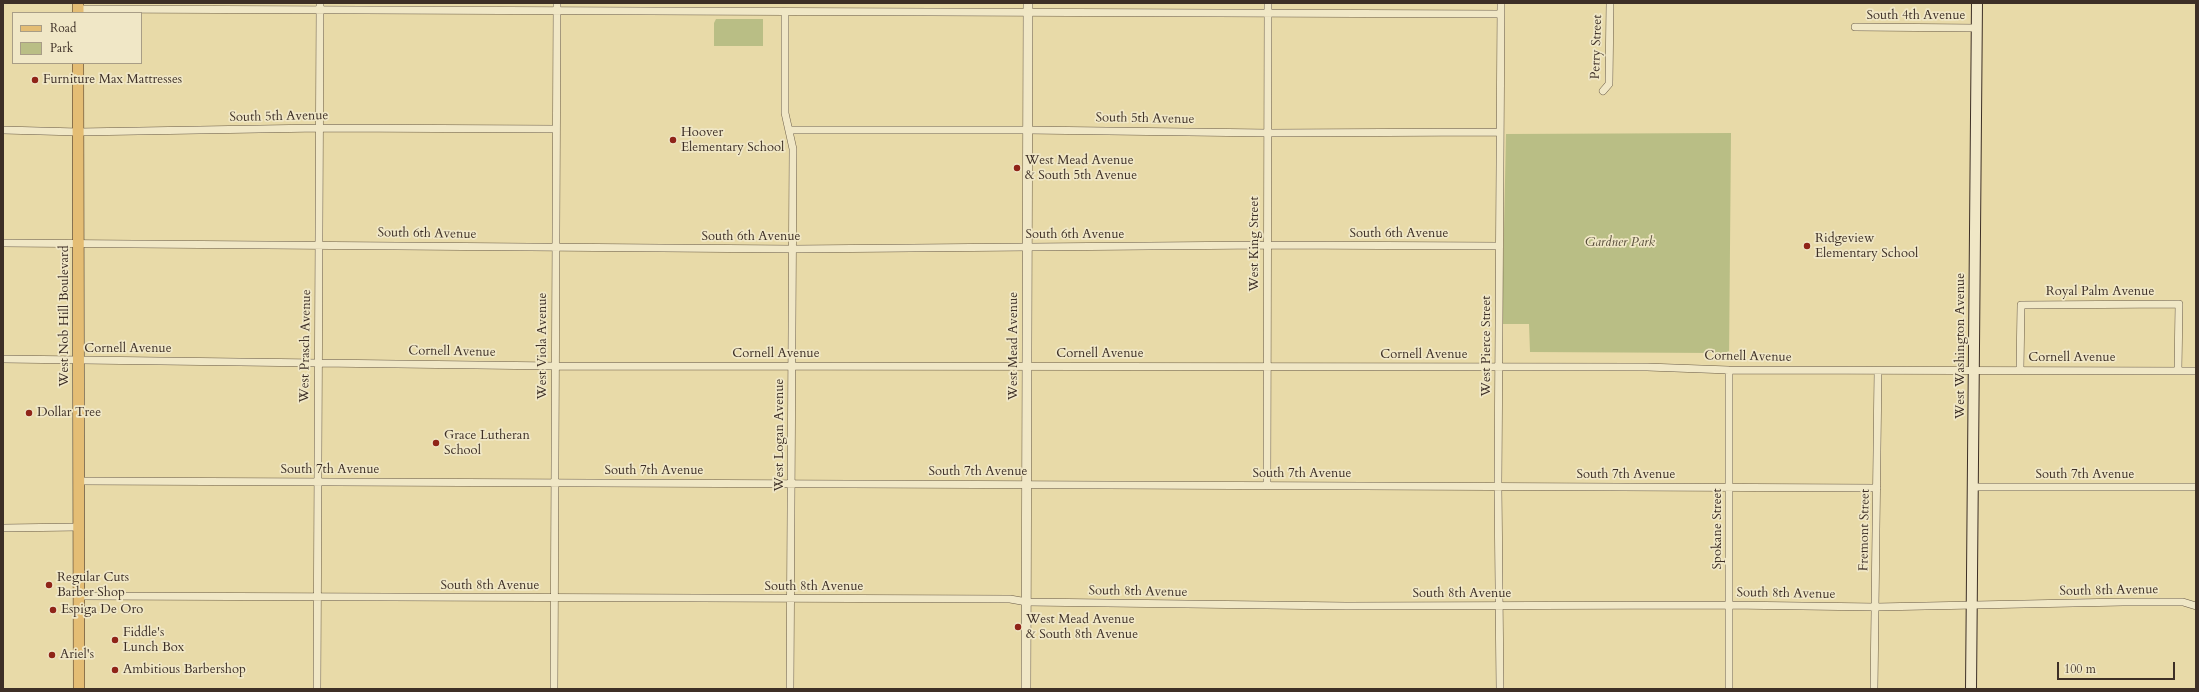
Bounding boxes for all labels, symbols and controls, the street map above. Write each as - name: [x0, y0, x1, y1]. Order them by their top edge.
- street label: South 4th Avenue: [1867, 8, 1965, 24]
- legend: [12, 12, 142, 64]
- street label: Perry Street: [1588, 14, 1606, 80]
- text: Road: [50, 20, 76, 36]
- text: Park: [50, 40, 73, 56]
- place label: Furniture Max Mattresses: [43, 72, 182, 88]
- marker: Furniture Max Mattresses: [30, 75, 40, 85]
- street label: South 5th Avenue: [229, 108, 329, 126]
- street label: South 5th Avenue: [1095, 110, 1195, 128]
- place label: Hoover Elementary School: [681, 125, 784, 156]
- marker: Hoover Elementary School: [668, 135, 678, 145]
- place label: West Mead Avenue & South 5th Avenue: [1025, 153, 1137, 184]
- marker: West Mead Avenue & South 5th Avenue: [1012, 163, 1022, 173]
- street label: West King Street: [1247, 197, 1263, 291]
- street label: South 6th Avenue: [377, 225, 477, 243]
- street label: South 6th Avenue: [1350, 226, 1448, 242]
- street label: South 6th Avenue: [1026, 227, 1124, 243]
- street label: South 6th Avenue: [702, 229, 800, 245]
- place label: Ridgeview Elementary School: [1815, 231, 1918, 262]
- park label: Gardner Park: [1585, 235, 1655, 251]
- marker: Ridgeview Elementary School: [1802, 241, 1812, 251]
- street label: West Nob Hill Boulevard: [57, 245, 73, 387]
- street label: West Washington Avenue: [1953, 273, 1969, 419]
- street label: Royal Palm Avenue: [2046, 284, 2154, 300]
- street label: West Prasch Avenue: [297, 289, 315, 403]
- street label: West Viola Avenue: [535, 292, 551, 400]
- street label: West Mead Avenue: [1006, 292, 1022, 400]
- street label: West Pierce Street: [1479, 296, 1495, 396]
- street label: Cornell Avenue: [84, 341, 172, 357]
- street label: Cornell Avenue: [408, 343, 496, 361]
- street label: Cornell Avenue: [732, 346, 820, 362]
- street label: Cornell Avenue: [1056, 346, 1144, 362]
- street label: Cornell Avenue: [1380, 347, 1468, 363]
- street label: Cornell Avenue: [1704, 348, 1792, 366]
- street label: Cornell Avenue: [2028, 350, 2116, 366]
- street label: West Logan Avenue: [772, 378, 788, 492]
- place label: Dollar Tree: [37, 405, 101, 421]
- marker: Dollar Tree: [24, 408, 34, 418]
- place label: Grace Lutheran School: [444, 428, 530, 459]
- marker: Grace Lutheran School: [431, 438, 441, 448]
- street label: South 7th Avenue: [281, 462, 379, 478]
- street label: South 7th Avenue: [605, 463, 703, 479]
- street label: South 7th Avenue: [929, 464, 1027, 480]
- street label: South 7th Avenue: [1253, 466, 1351, 482]
- street label: South 7th Avenue: [1577, 467, 1675, 483]
- street label: South 7th Avenue: [2036, 467, 2134, 483]
- street label: Spokane Street: [1710, 488, 1726, 570]
- street label: Fremont Street: [1856, 489, 1874, 571]
- place label: Regular Cuts Barber Shop: [57, 570, 129, 601]
- street label: South 8th Avenue: [441, 578, 539, 594]
- street label: South 8th Avenue: [765, 579, 863, 595]
- marker: Regular Cuts Barber Shop: [44, 580, 54, 590]
- street label: South 8th Avenue: [2059, 582, 2159, 600]
- street label: South 8th Avenue: [1088, 583, 1188, 601]
- street label: South 8th Avenue: [1736, 585, 1836, 603]
- street label: South 8th Avenue: [1413, 586, 1511, 602]
- place label: Espiga De Oro: [61, 602, 143, 618]
- marker: Espiga De Oro: [48, 605, 58, 615]
- place label: West Mead Avenue & South 8th Avenue: [1026, 612, 1138, 643]
- marker: West Mead Avenue & South 8th Avenue: [1013, 622, 1023, 632]
- place label: Fiddle's Lunch Box: [123, 625, 184, 656]
- marker: Fiddle's Lunch Box: [110, 635, 120, 645]
- place label: Ariel's: [60, 647, 94, 663]
- marker: Ariel's: [47, 650, 57, 660]
- scale bar: [2059, 654, 2177, 680]
- text: 100 m: [2064, 661, 2096, 677]
- place label: Ambitious Barbershop: [123, 662, 246, 678]
- marker: Ambitious Barbershop: [110, 665, 120, 675]

